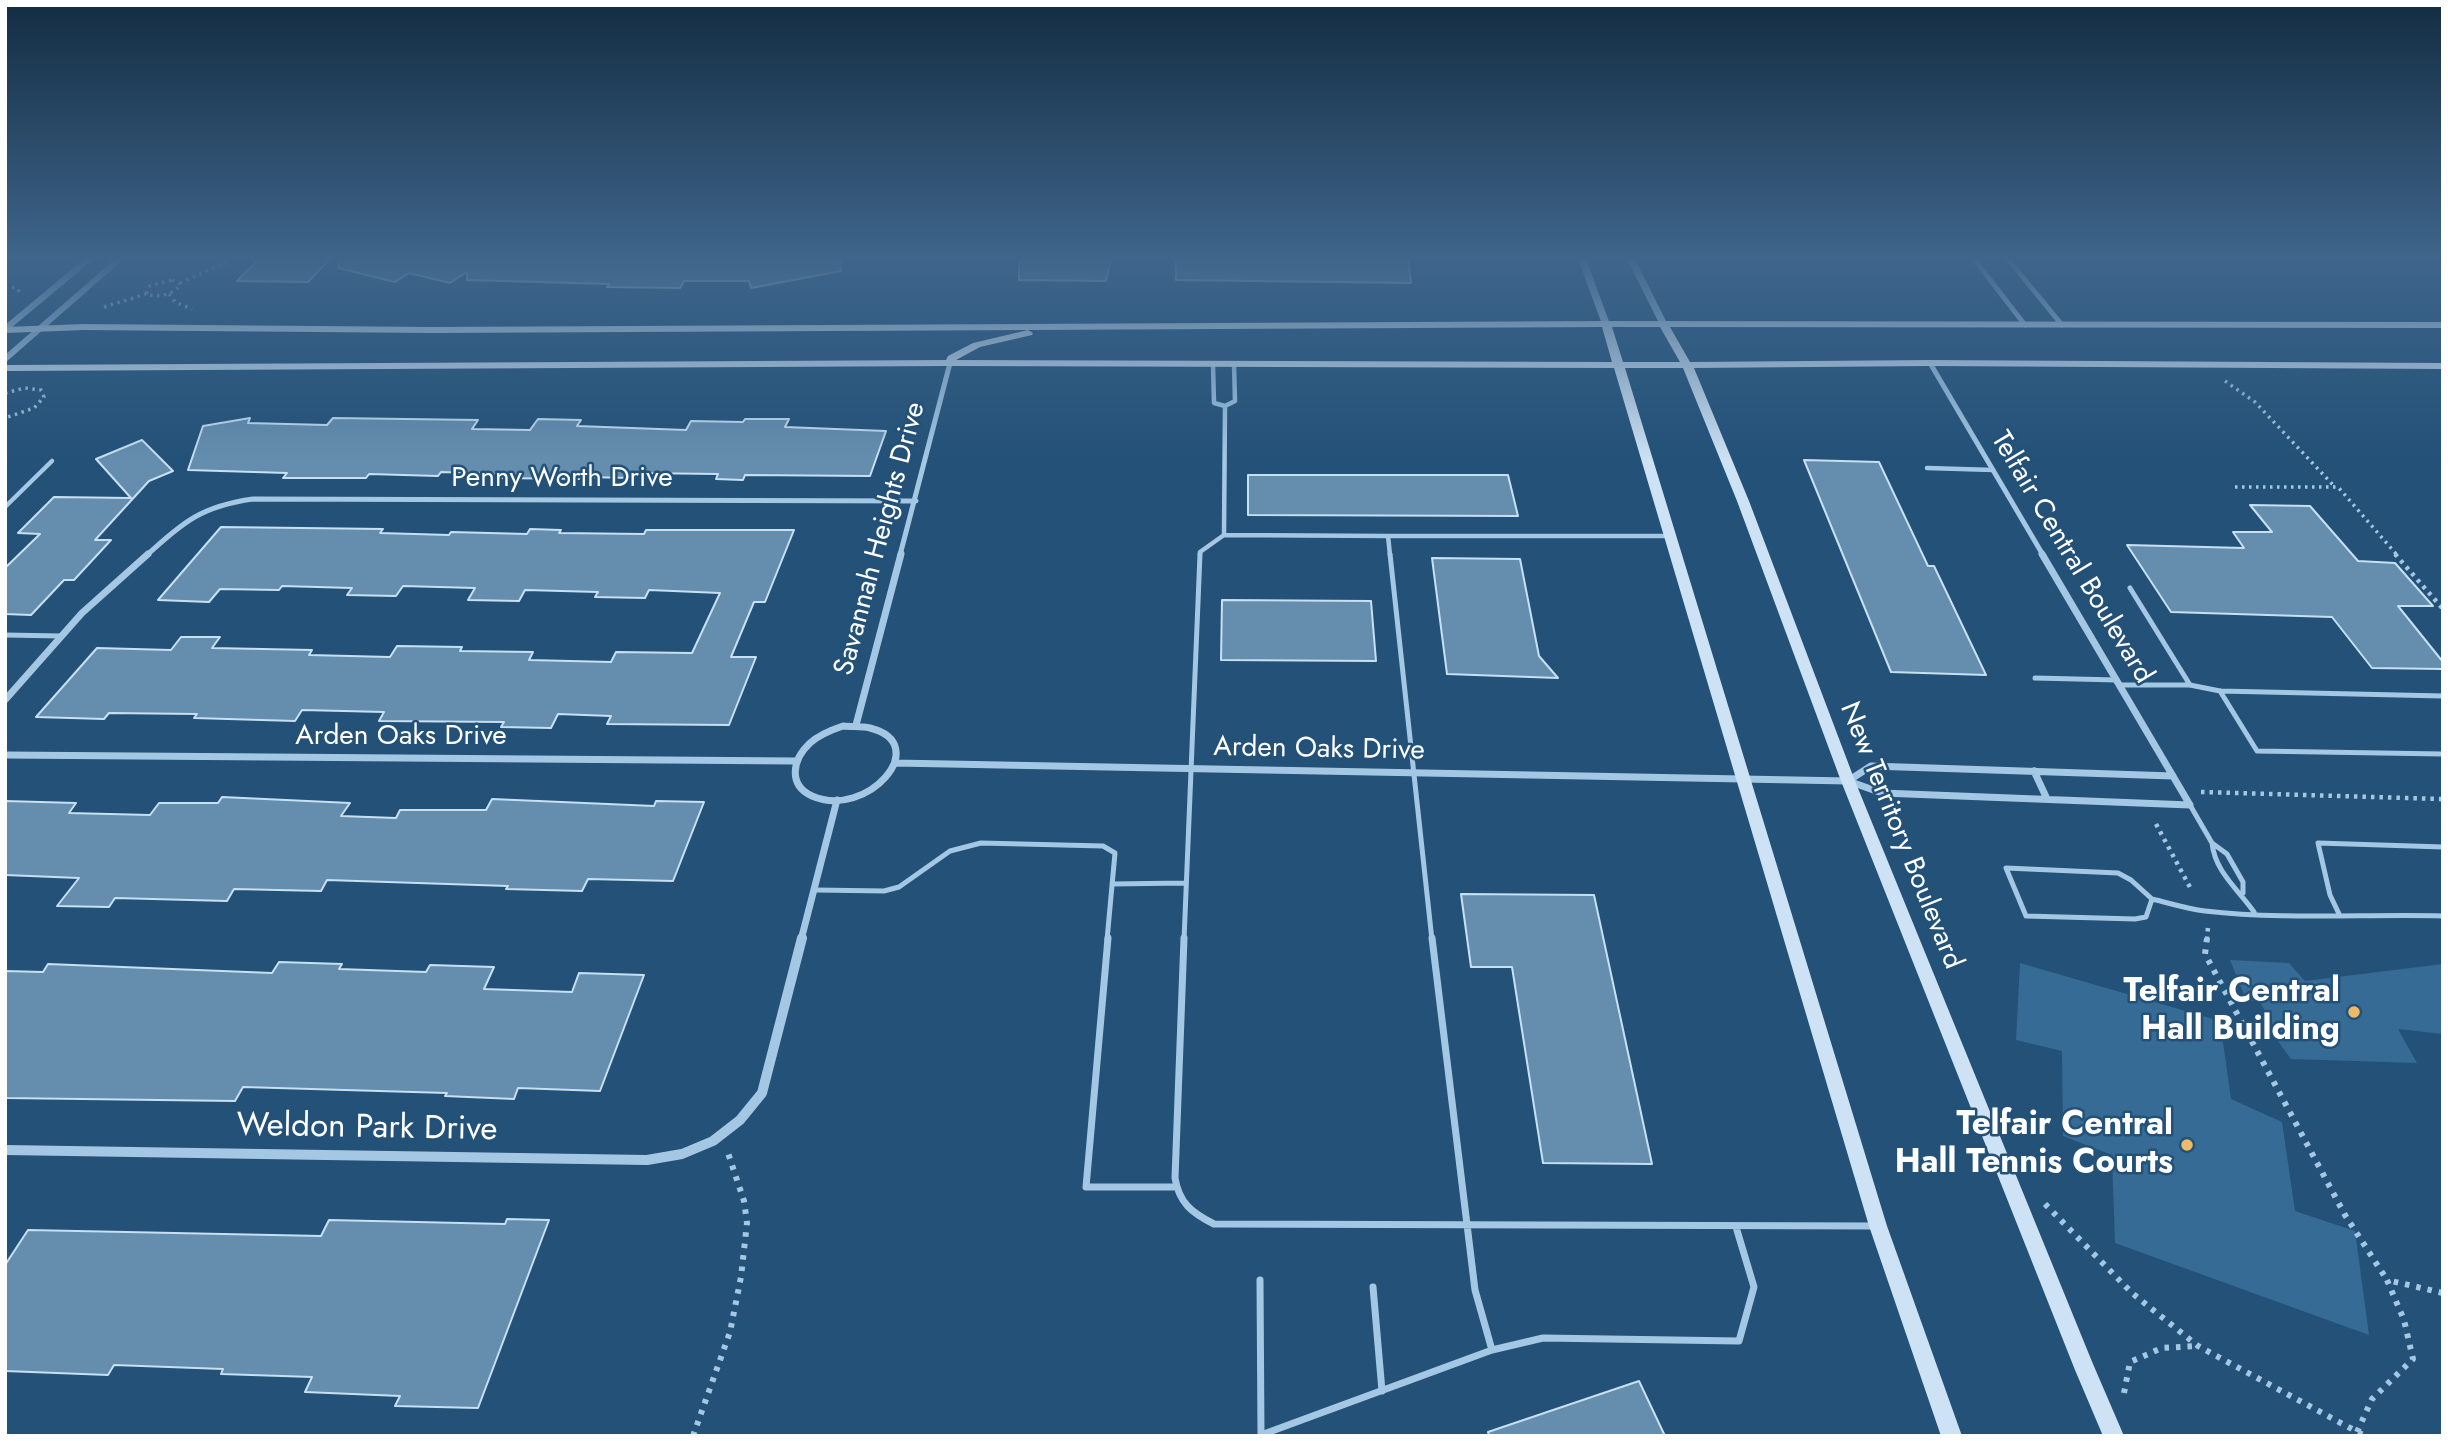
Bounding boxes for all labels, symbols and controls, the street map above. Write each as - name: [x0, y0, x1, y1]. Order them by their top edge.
- street label: Savannah Heights Drive: [828, 399, 934, 679]
- street label: Telfair Central Boulevard: [1982, 426, 2160, 690]
- street label: Penny Worth Drive: [451, 462, 673, 496]
- street label: New Territory Boulevard: [1831, 698, 1969, 974]
- street label: Arden Oaks Drive: [295, 720, 507, 754]
- street label: Arden Oaks Drive: [1213, 731, 1425, 769]
- place label: Telfair Central Hall Building: [2123, 973, 2340, 1051]
- marker: Telfair Central Hall Building: [2346, 1004, 2362, 1020]
- place label: Telfair Central Hall Tennis Courts: [1895, 1106, 2173, 1184]
- street label: Weldon Park Drive: [236, 1107, 498, 1151]
- marker: Telfair Central Hall Tennis Courts: [2179, 1137, 2195, 1153]

